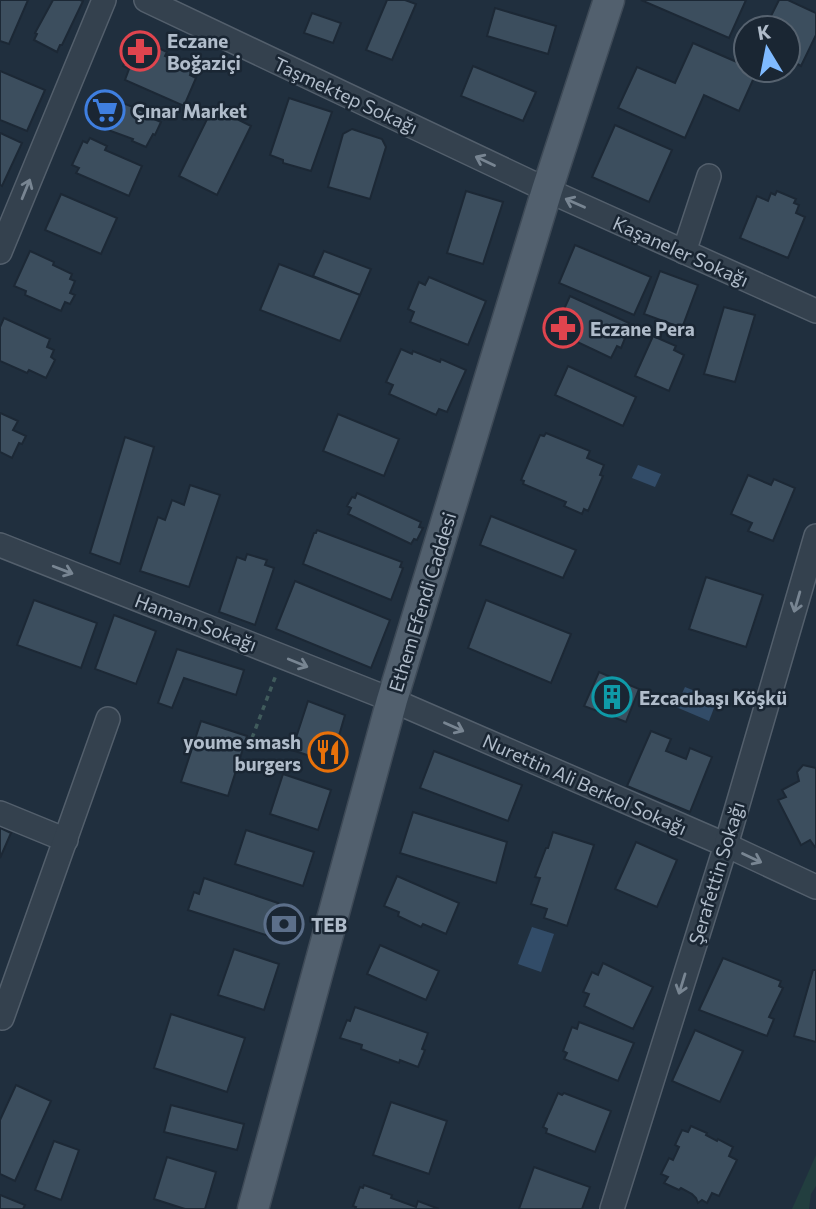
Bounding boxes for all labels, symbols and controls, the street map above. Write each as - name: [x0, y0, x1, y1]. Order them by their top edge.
- north arrow: [732, 14, 802, 84]
- text: K: [755, 19, 772, 44]
- place label: Eczane Boğaziçi: [167, 29, 241, 74]
- pharmacy icon: Eczane Boğaziçi: [119, 30, 161, 72]
- street label: Taşmektep Sokağı: [270, 52, 422, 138]
- supermarket icon: Çınar Market: [84, 89, 126, 131]
- place label: Çınar Market: [132, 99, 247, 122]
- one-way arrow: [475, 154, 496, 167]
- one-way arrow: [20, 179, 33, 200]
- one-way arrow: [564, 196, 586, 209]
- street label: Kaşaneler Sokağı: [610, 211, 752, 291]
- pharmacy icon: Eczane Pera: [542, 307, 584, 349]
- place label: Eczane Pera: [590, 317, 695, 340]
- street label: Ethem Efendi Caddesi: [384, 509, 460, 695]
- one-way arrow: [52, 565, 74, 578]
- street label: Hamam Sokağı: [132, 588, 260, 656]
- one-way arrow: [789, 591, 802, 613]
- one-way arrow: [287, 657, 308, 670]
- building icon: Ezcacıbaşı Köşkü: [591, 676, 633, 718]
- place label: Ezcacıbaşı Köşkü: [639, 686, 787, 709]
- one-way arrow: [443, 721, 465, 734]
- street label: Nurettin Ali Berkol Sokağı: [479, 729, 691, 839]
- place label: youme smash burgers: [183, 730, 301, 775]
- restaurant icon: youme smash burgers: [307, 731, 349, 773]
- street label: Şerafettin Sokağı: [683, 799, 749, 947]
- one-way arrow: [742, 852, 763, 865]
- bank icon: TEB: [263, 903, 305, 945]
- place label: TEB: [311, 913, 347, 936]
- one-way arrow: [675, 973, 688, 995]

